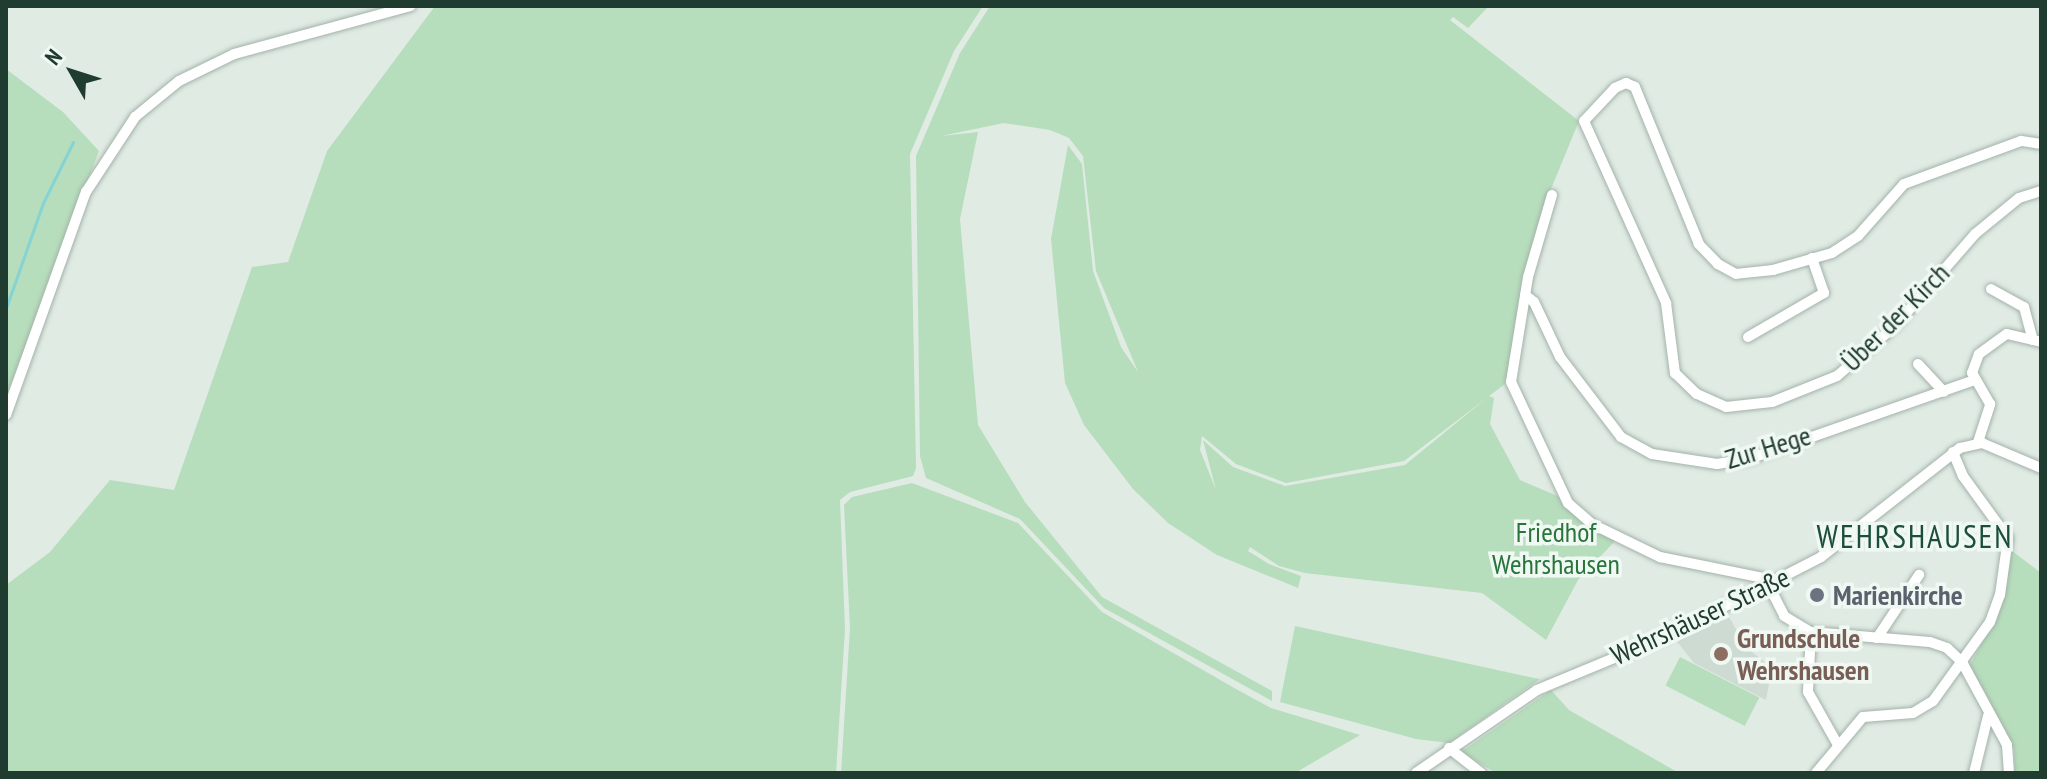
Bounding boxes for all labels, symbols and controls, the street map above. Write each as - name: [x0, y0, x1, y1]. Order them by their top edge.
- north arrow: [32, 32, 112, 112]
- text: N: [39, 43, 68, 70]
- street label: Über der Kirch: [1834, 256, 1956, 378]
- street label: Zur Hege: [1721, 418, 1815, 476]
- park label: Friedhof Wehrshausen: [1492, 515, 1620, 581]
- district label: WEHRSHAUSEN: [1816, 517, 2014, 555]
- street label: Wehrshäuser Straße: [1605, 560, 1795, 672]
- place label: Marienkirche: [1833, 578, 1963, 612]
- marker: Marienkirche: [1808, 586, 1826, 604]
- place label: Grundschule Wehrshausen: [1737, 621, 1869, 687]
- marker: Grundschule Wehrshausen: [1712, 645, 1730, 663]

